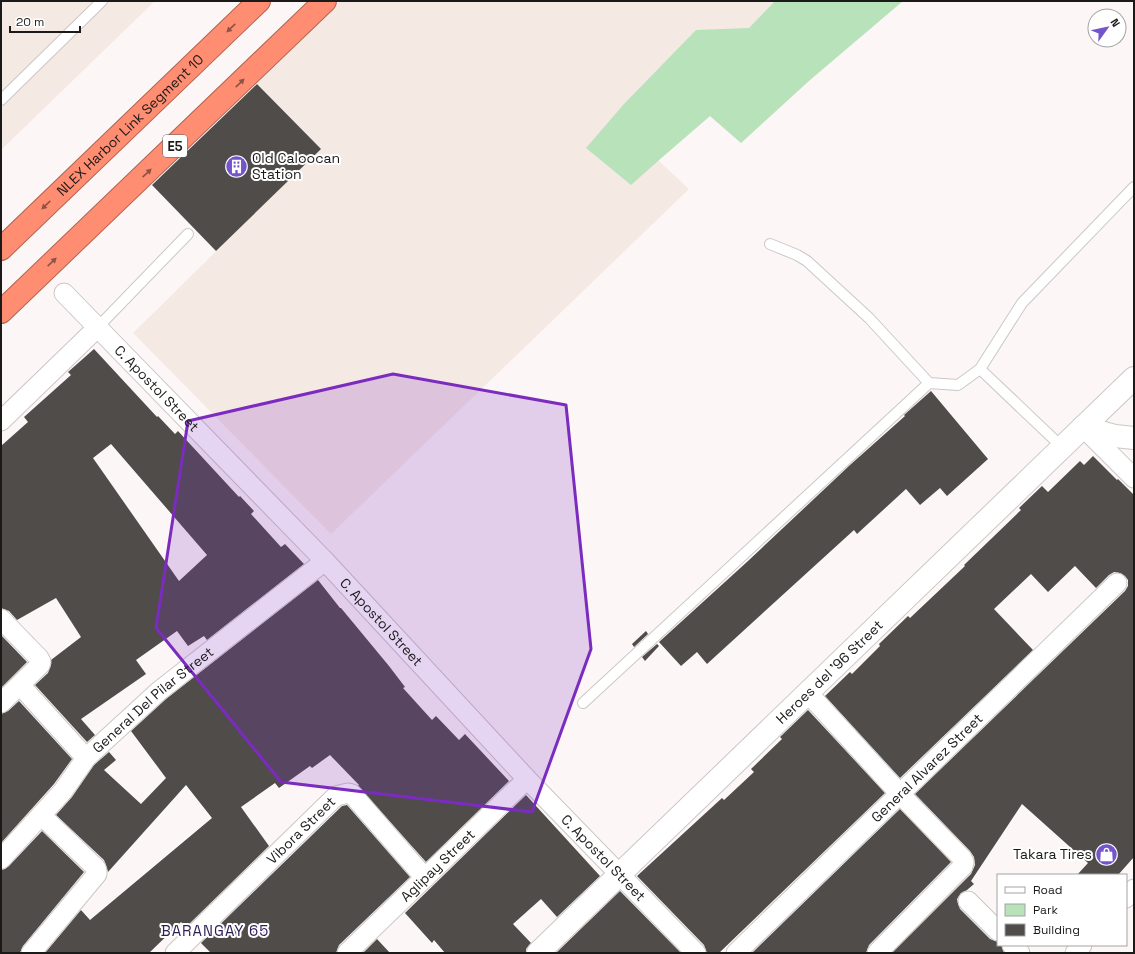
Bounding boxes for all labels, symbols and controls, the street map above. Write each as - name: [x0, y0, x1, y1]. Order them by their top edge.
- scale bar: [10, 8, 80, 34]
- north arrow: [1087, 8, 1127, 48]
- text: 20 m: [16, 14, 44, 30]
- text: N: [1108, 16, 1123, 29]
- one-way arrow: [226, 23, 236, 33]
- street label: NLEX Harbor Link Segment 10: [53, 50, 207, 200]
- one-way arrow: [235, 78, 245, 88]
- road number: E5: [163, 135, 187, 157]
- place label: Old Caloocan Station: [252, 149, 340, 183]
- building icon: Old Caloocan Station: [223, 153, 249, 179]
- one-way arrow: [142, 168, 152, 178]
- one-way arrow: [41, 201, 51, 210]
- one-way arrow: [47, 257, 57, 267]
- street label: C. Apostol Street: [111, 341, 203, 435]
- street label: C. Apostol Street: [336, 574, 427, 670]
- street label: Heroes del '96 Street: [772, 616, 887, 728]
- street label: General Del Pilar Street: [88, 643, 217, 757]
- street label: General Alvarez Street: [867, 709, 987, 826]
- street label: Vibora Street: [263, 792, 339, 868]
- street label: C. Apostol Street: [557, 811, 650, 905]
- street label: Aglipay Street: [397, 825, 479, 905]
- shop icon: Takara Tires: [1094, 841, 1120, 867]
- place label: Takara Tires: [1013, 845, 1092, 863]
- legend: [997, 874, 1127, 946]
- text: Road: [1033, 882, 1062, 898]
- text: Park: [1033, 902, 1058, 918]
- district label: BARANGAY 65: [161, 921, 269, 940]
- text: Building: [1033, 922, 1080, 938]

